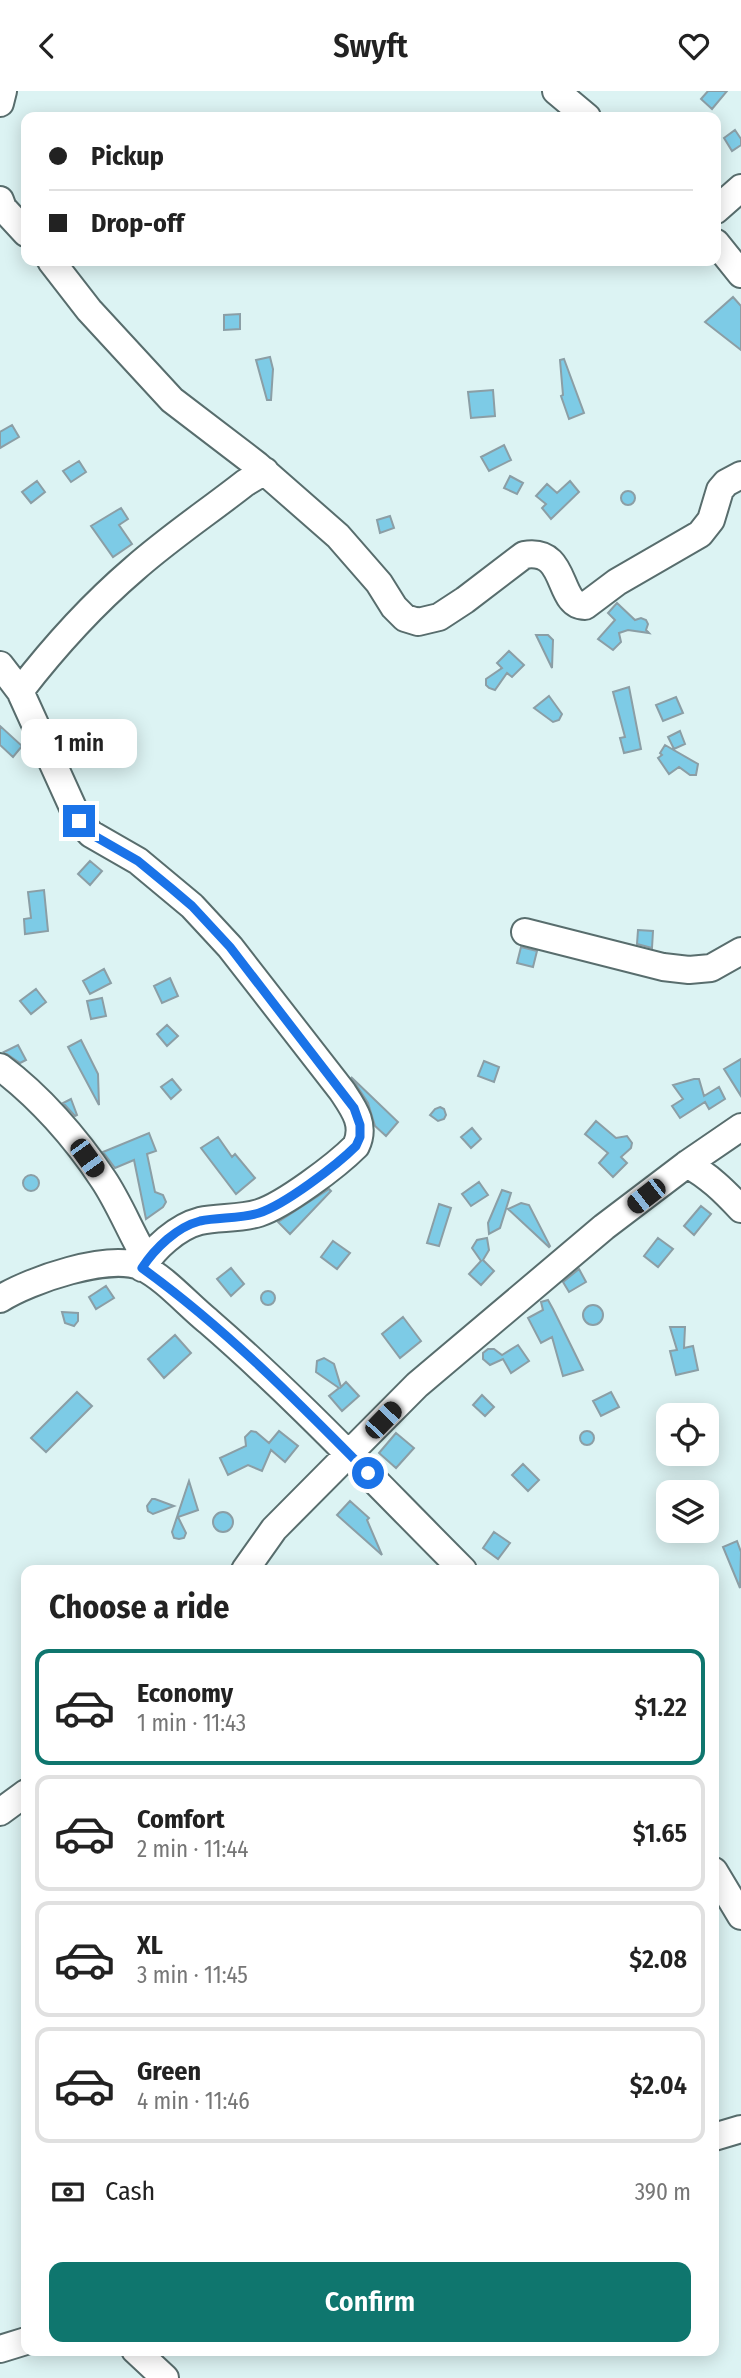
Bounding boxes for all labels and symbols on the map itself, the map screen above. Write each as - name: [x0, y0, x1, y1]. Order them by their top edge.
- callout: 1 min: [21, 719, 137, 769]
- route end: [63, 805, 95, 837]
- car: [67, 1135, 108, 1181]
- car: [623, 1175, 670, 1217]
- car: [361, 1398, 406, 1442]
- route start: [352, 1457, 384, 1489]

